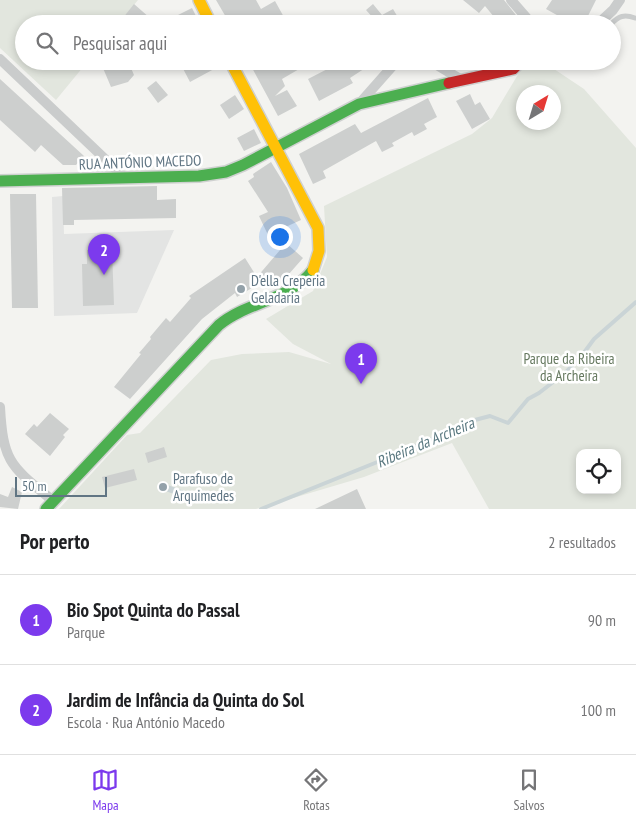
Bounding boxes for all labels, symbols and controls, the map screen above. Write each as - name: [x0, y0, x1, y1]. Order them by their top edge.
- search box: [15, 15, 621, 70]
- icon: search: [33, 29, 61, 57]
- text: Pesquisar aqui: [73, 31, 167, 55]
- north arrow: [516, 85, 561, 130]
- street label: RUA ANTÓNIO MACEDO: [78, 150, 202, 174]
- your location: [267, 224, 293, 250]
- pin: 2: [88, 234, 120, 275]
- place label: D'ella Creperia Geladaria: [251, 271, 325, 307]
- marker: D'ella Creperia Geladaria: [235, 283, 247, 295]
- pin: 1: [345, 343, 377, 384]
- park label: Parque da Ribeira da Archeira: [523, 349, 615, 385]
- water label: Ribeira da Archeira: [373, 412, 478, 472]
- map controls: [576, 449, 621, 494]
- button: locate: [576, 449, 621, 494]
- place label: Parafuso de Arquimedes: [173, 469, 234, 505]
- scale bar: [15, 474, 108, 497]
- text: 50 m: [22, 477, 47, 495]
- marker: Parafuso de Arquimedes: [157, 481, 169, 493]
- text: Por perto: [20, 528, 90, 555]
- text: 2 resultados: [548, 532, 616, 552]
- text: Bio Spot Quinta do Passal: [67, 598, 240, 622]
- text: 1: [32, 610, 40, 630]
- text: 90 m: [588, 610, 616, 630]
- text: Parque: [67, 622, 105, 642]
- text: Jardim de Infância da Quinta do Sol: [67, 688, 304, 712]
- text: 2: [32, 700, 40, 720]
- text: 100 m: [581, 700, 616, 720]
- text: Escola · Rua António Macedo: [67, 712, 225, 732]
- tab: Mapa: [91, 766, 119, 814]
- tab: Rotas: [302, 766, 330, 814]
- tab: Salvos: [513, 766, 545, 814]

